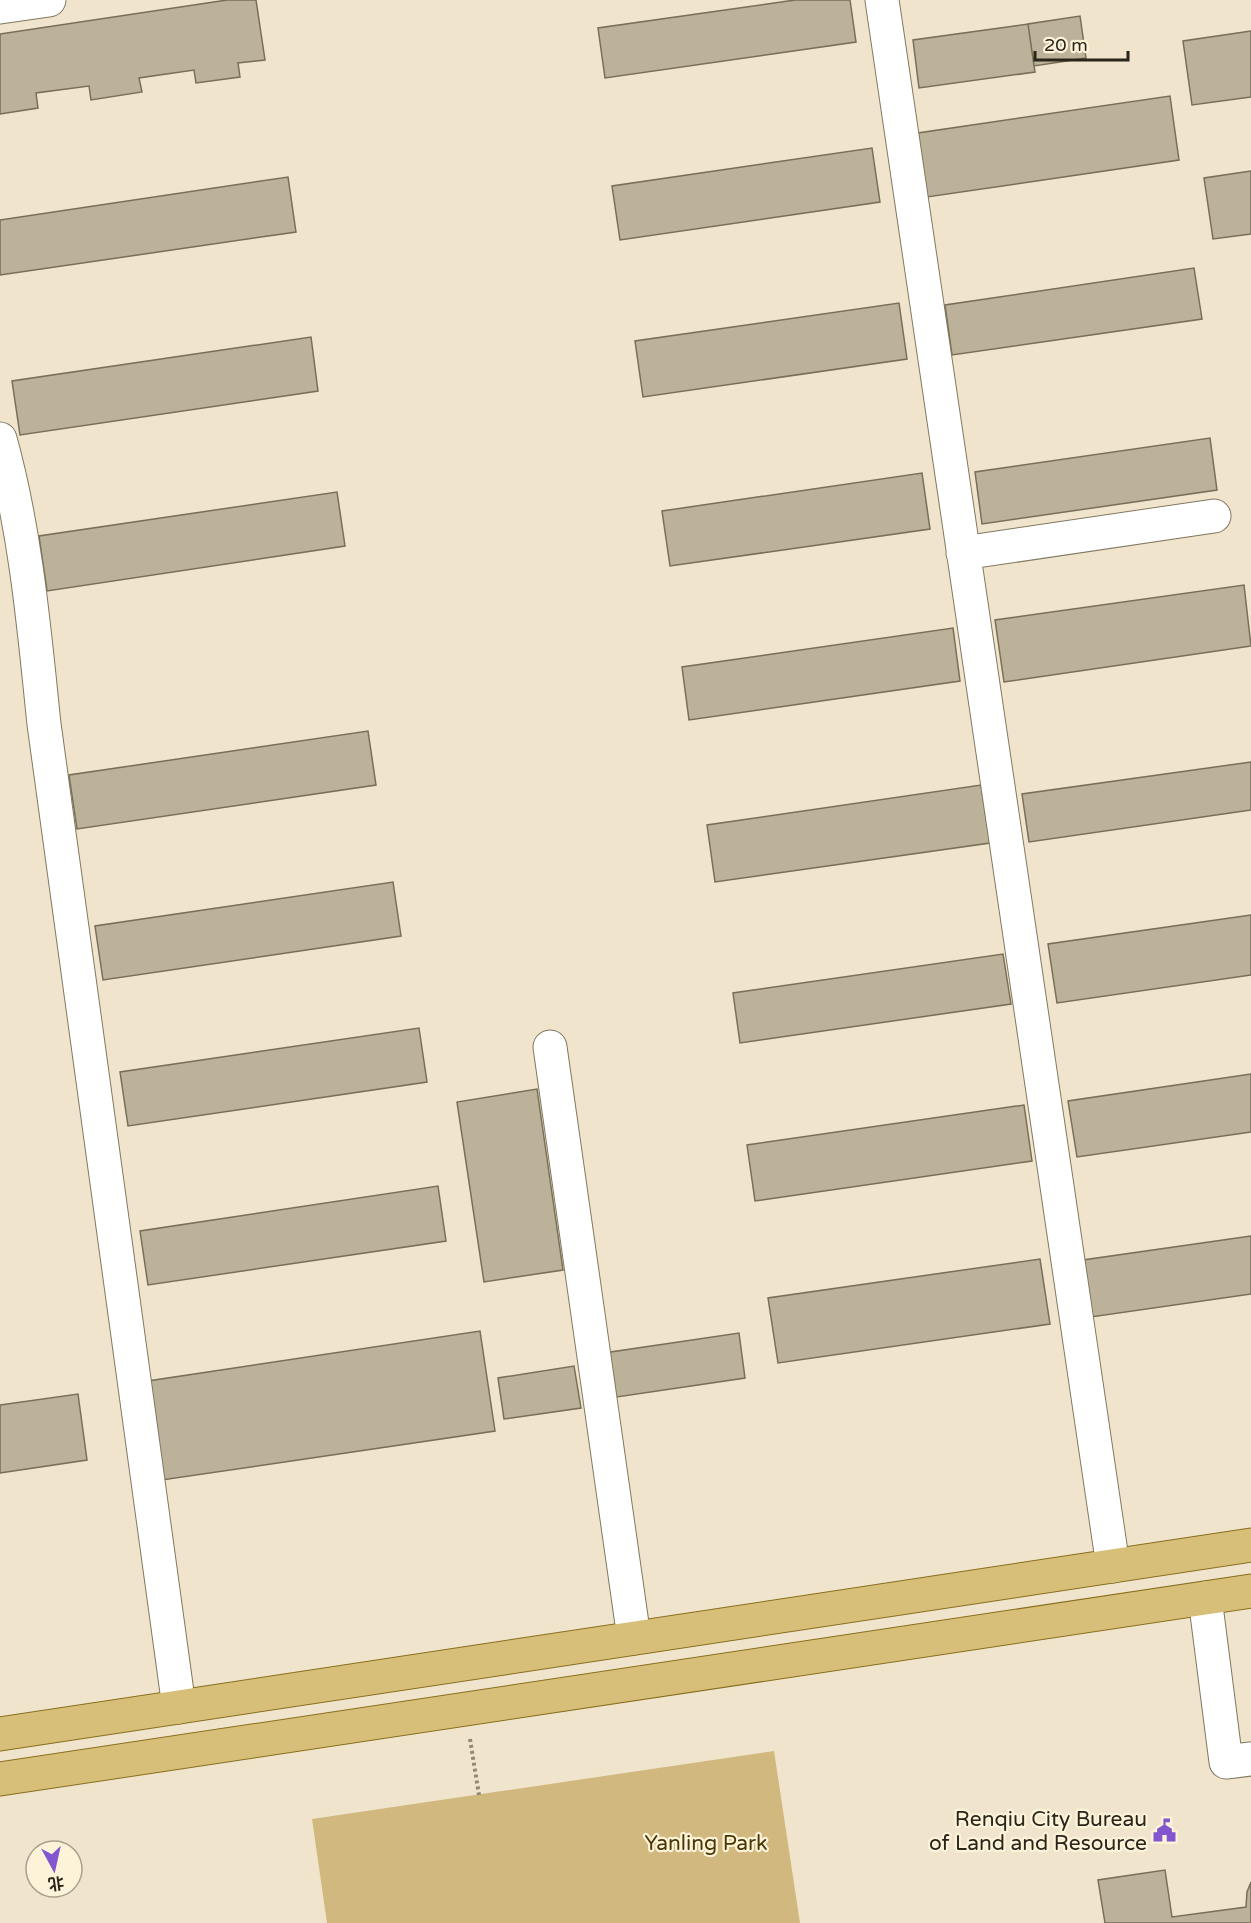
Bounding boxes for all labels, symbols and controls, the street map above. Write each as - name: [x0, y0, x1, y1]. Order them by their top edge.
- scale bar: [1035, 24, 1128, 62]
- text: 20 m: [1044, 34, 1088, 56]
- place label: Renqiu City Bureau of Land and Resource: [929, 1807, 1147, 1856]
- public building icon: Renqiu City Bureau of Land and Resource: [1152, 1818, 1178, 1844]
- park label: Yanling Park: [644, 1831, 768, 1856]
- north arrow: [24, 1839, 84, 1899]
- text: 北: [47, 1872, 65, 1894]

